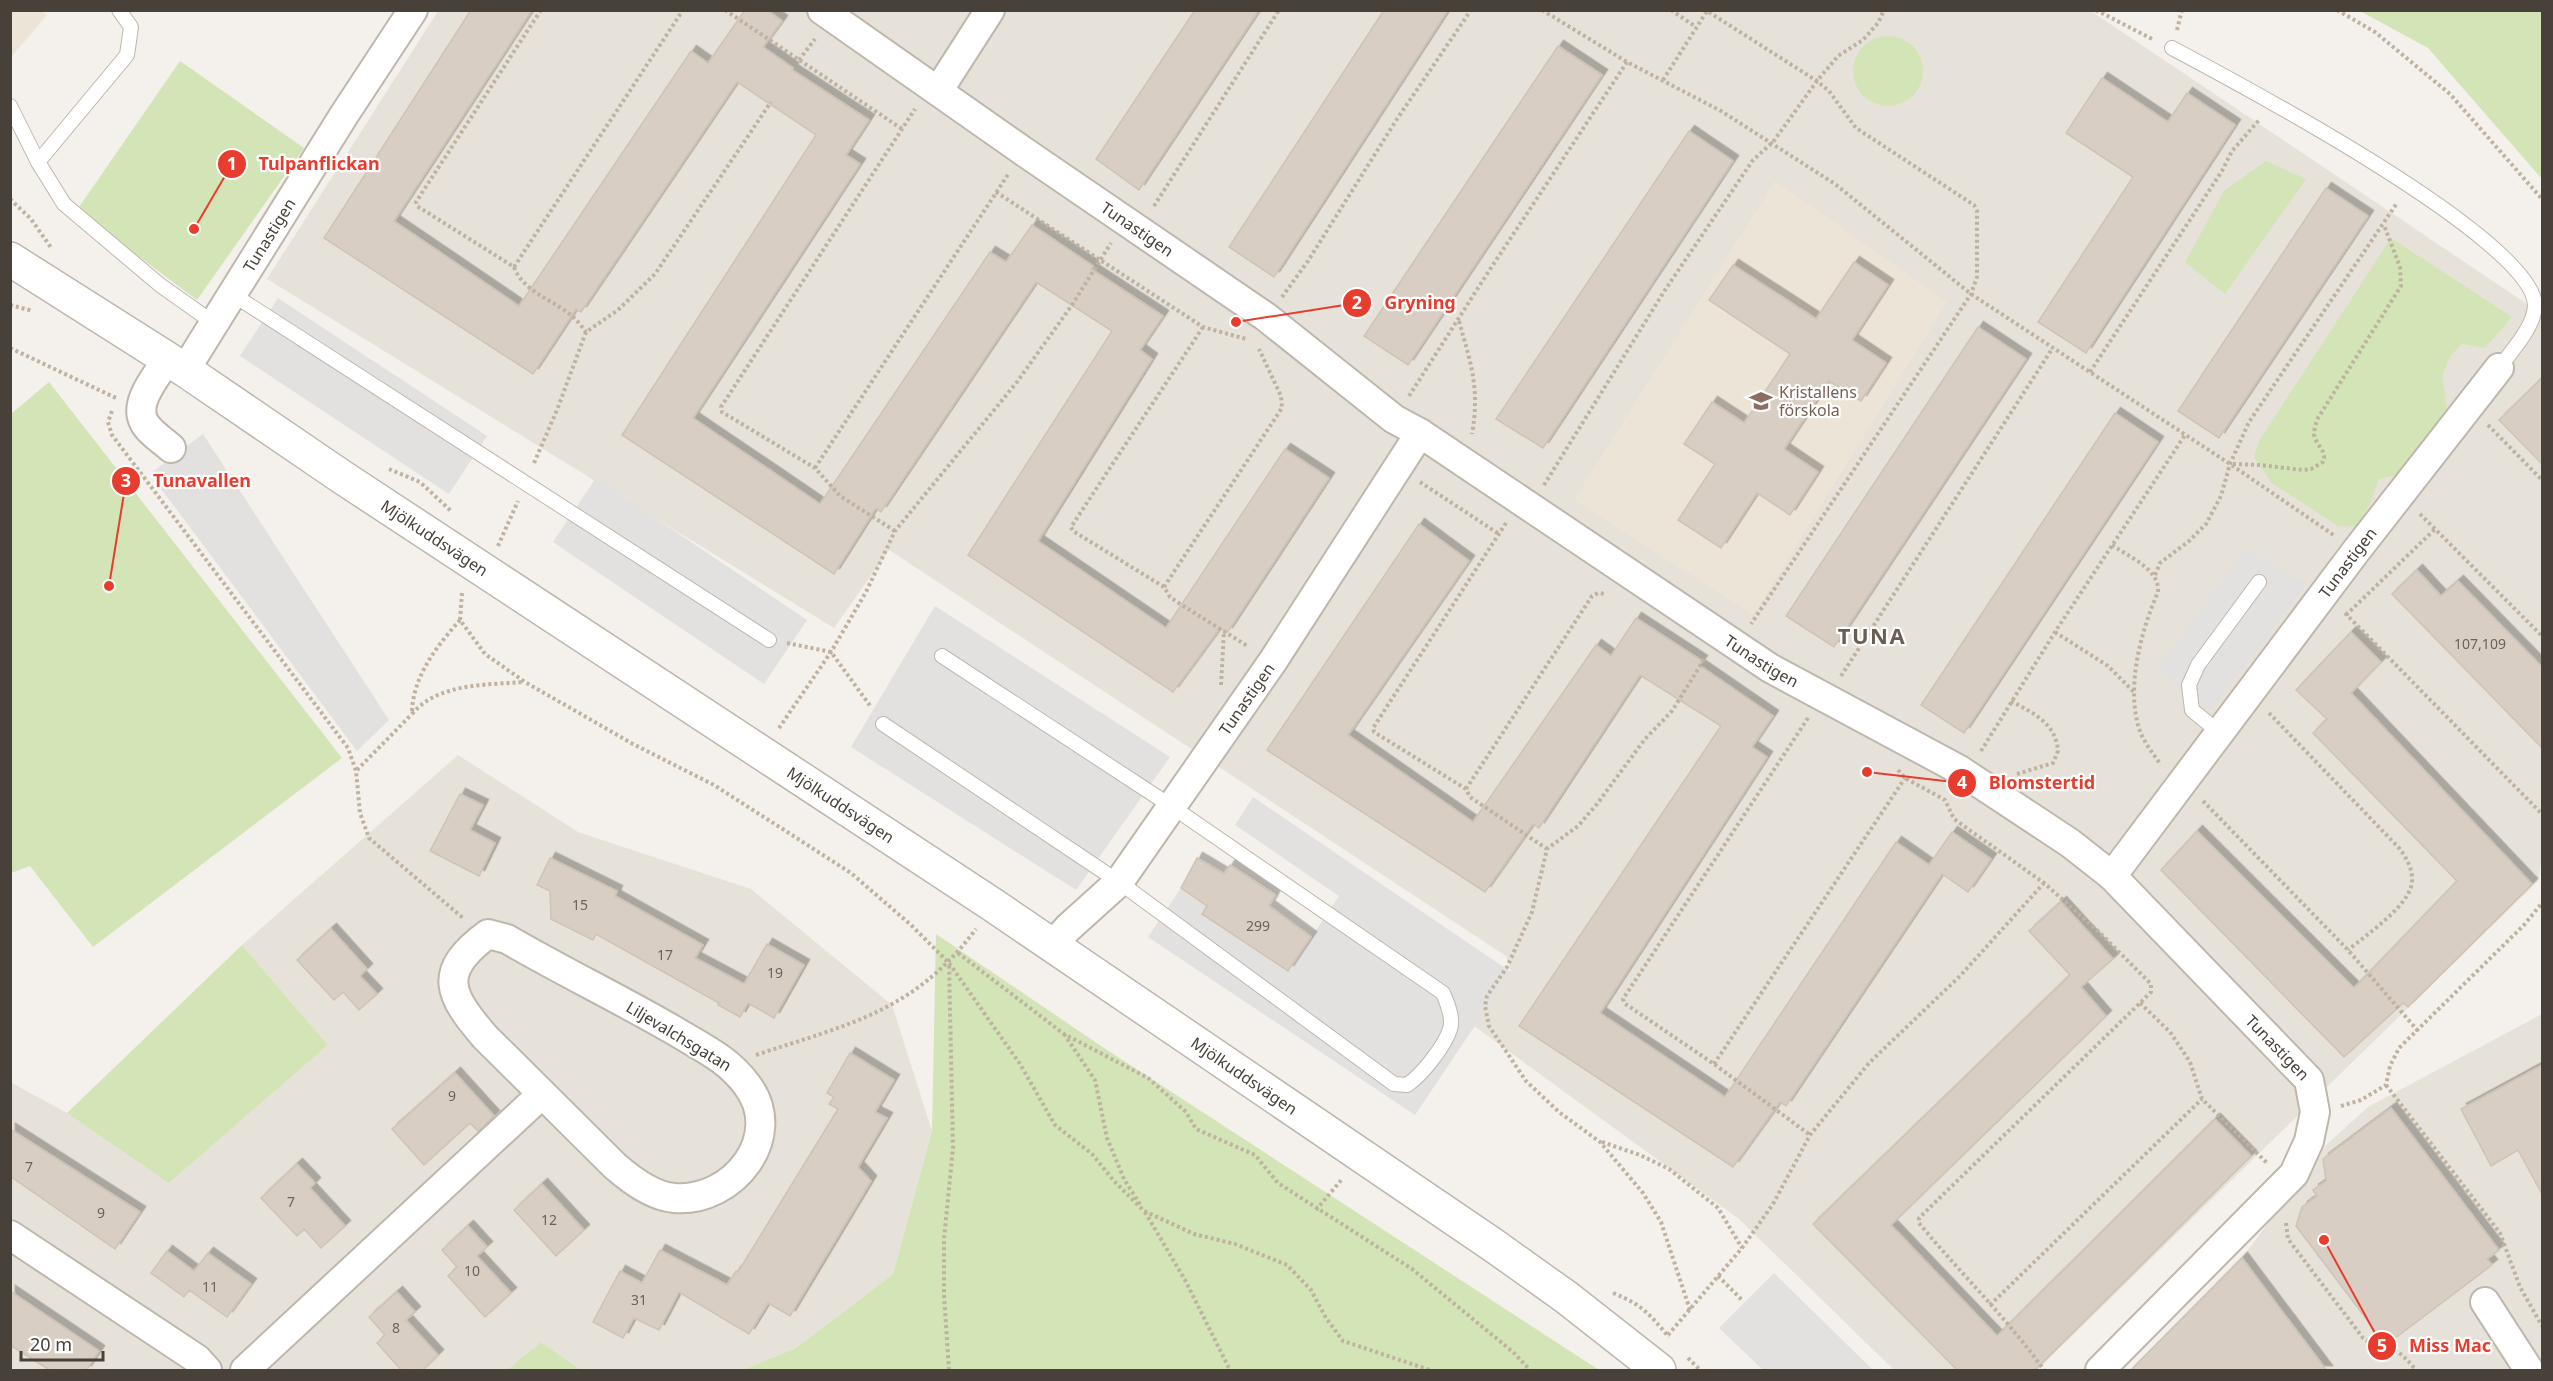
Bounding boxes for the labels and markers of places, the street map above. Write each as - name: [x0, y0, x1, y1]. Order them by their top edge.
- callout: Tulpanflickan: [217, 146, 392, 182]
- callout: Gryning: [1342, 285, 1468, 321]
- place label: Kristallens förskola: [1779, 381, 1857, 421]
- school or university icon: Kristallens förskola: [1748, 388, 1774, 414]
- callout: Tunavallen: [111, 463, 263, 499]
- callout: Blomstertid: [1947, 765, 2107, 801]
- callout: Miss Mac: [2367, 1328, 2503, 1364]

